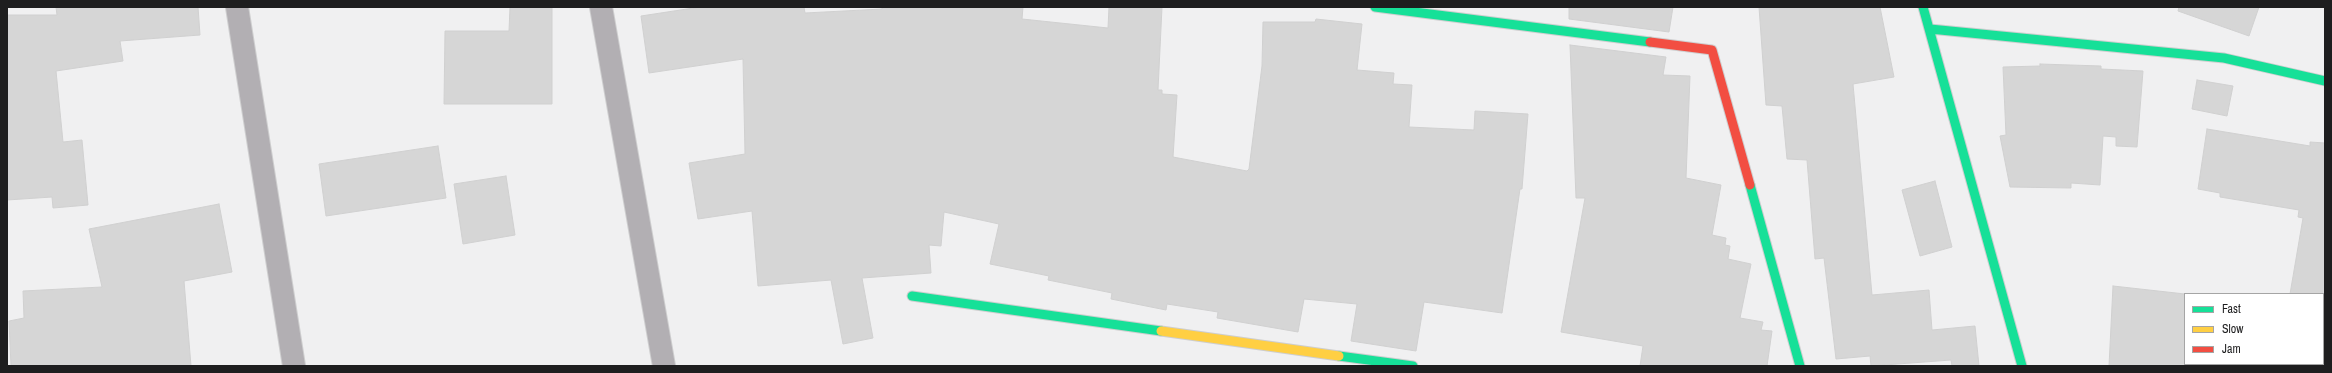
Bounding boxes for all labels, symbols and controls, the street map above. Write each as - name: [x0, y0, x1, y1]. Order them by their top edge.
- legend: [2184, 293, 2324, 365]
- text: Fast: [2222, 301, 2241, 317]
- text: Slow: [2222, 321, 2243, 337]
- text: Jam: [2222, 341, 2241, 357]

